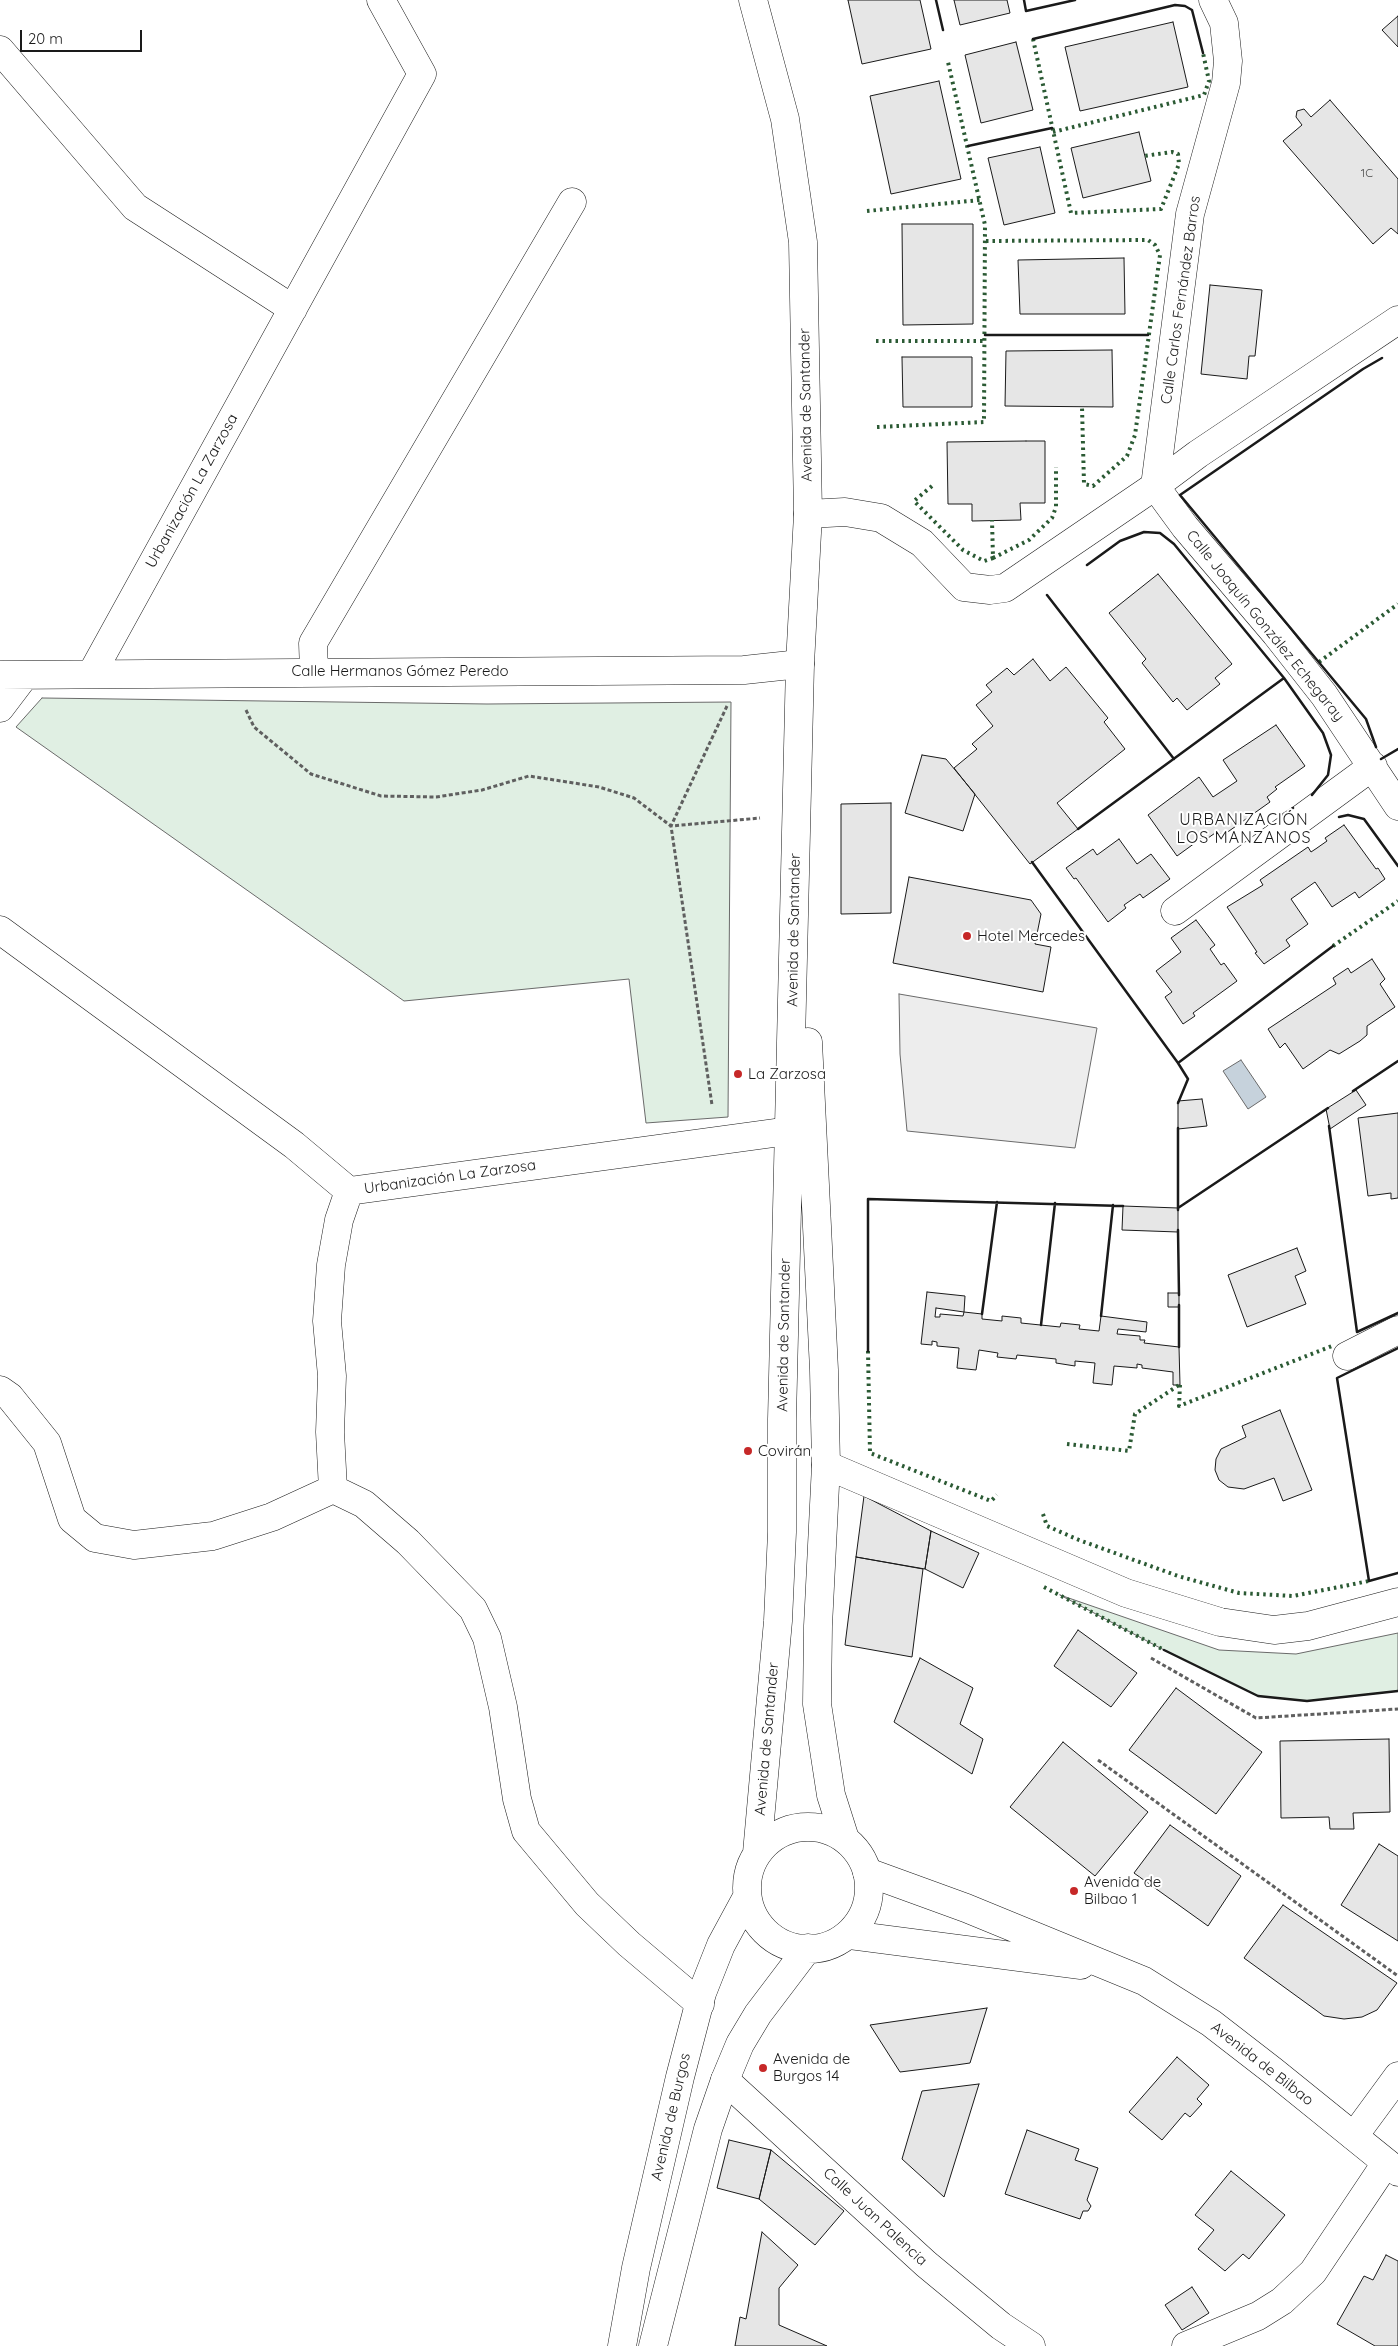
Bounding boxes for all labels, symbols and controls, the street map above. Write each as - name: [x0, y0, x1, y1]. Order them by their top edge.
- scale bar: [22, 20, 145, 52]
- text: 20 m: [28, 29, 63, 48]
- house number: 1C: [1361, 166, 1373, 180]
- street label: Calle Carlos Fernández Barros: [1157, 195, 1205, 405]
- street label: Avenida de Santander: [796, 328, 816, 482]
- street label: Urbanización La Zarzosa: [142, 411, 242, 571]
- street label: Calle Joaquín González Echegaray: [1182, 527, 1348, 725]
- street label: Calle Hermanos Gómez Peredo: [291, 662, 509, 680]
- district label: URBANIZACIÓN LOS MANZANOS: [1175, 810, 1313, 848]
- street label: Avenida de Santander: [784, 853, 804, 1007]
- place label: Hotel Mercedes: [977, 927, 1085, 945]
- marker: Hotel Mercedes: [961, 930, 973, 942]
- place label: La Zarzosa: [748, 1065, 826, 1083]
- marker: La Zarzosa: [732, 1068, 744, 1080]
- street label: Urbanización La Zarzosa: [363, 1156, 537, 1198]
- street label: Avenida de Santander: [774, 1258, 794, 1412]
- place label: Covirán: [758, 1442, 811, 1460]
- marker: Covirán: [742, 1445, 754, 1457]
- street label: Avenida de Santander: [751, 1662, 783, 1816]
- place label: Avenida de Bilbao 1: [1084, 1873, 1161, 1908]
- marker: Avenida de Bilbao 1: [1068, 1885, 1080, 1897]
- street label: Avenida de Bilbao: [1207, 2018, 1317, 2110]
- place label: Avenida de Burgos 14: [773, 2050, 850, 2085]
- street label: Avenida de Burgos: [648, 2051, 694, 2183]
- marker: Avenida de Burgos 14: [757, 2062, 769, 2074]
- street label: Calle Juan Palencia: [819, 2164, 931, 2270]

